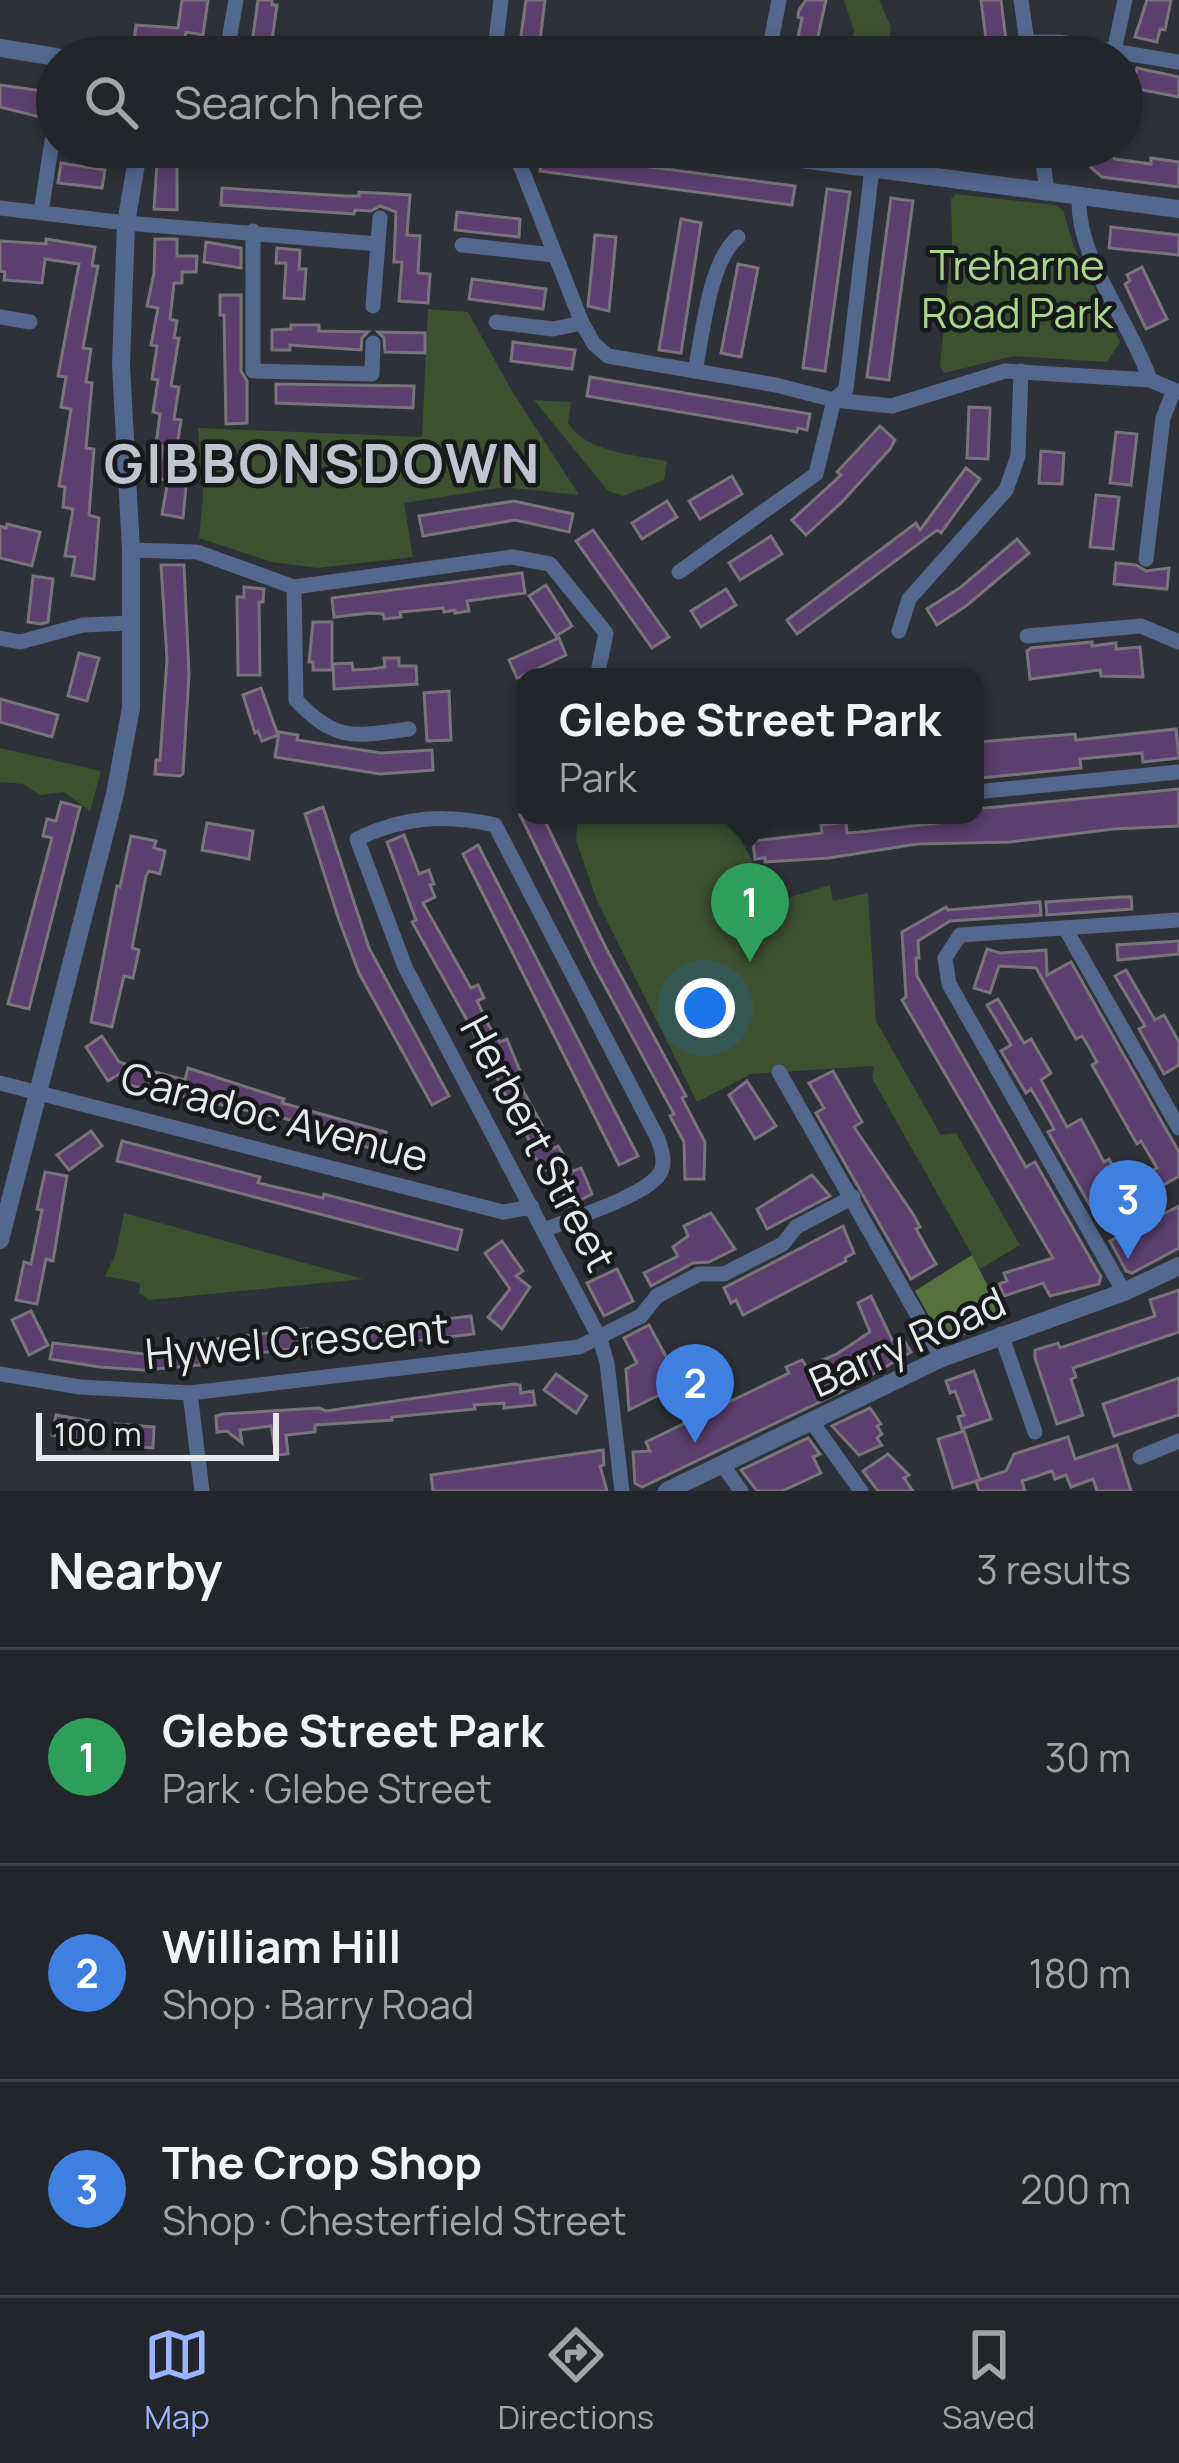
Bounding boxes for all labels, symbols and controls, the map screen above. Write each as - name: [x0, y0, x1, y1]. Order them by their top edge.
- search box: [36, 36, 1143, 168]
- icon: search: [78, 69, 144, 135]
- text: Search here: [174, 71, 424, 133]
- park label: Treharne Road Park: [921, 235, 1114, 341]
- district label: GIBBONSDOWN: [104, 425, 542, 499]
- popup: [516, 668, 984, 824]
- text: Glebe Street Park: [559, 688, 941, 750]
- text: Park: [559, 750, 637, 804]
- pin: 1: [711, 863, 789, 962]
- your location: [675, 978, 735, 1038]
- street label: Herbert Street: [447, 1005, 631, 1281]
- street label: Caradoc Avenue: [115, 1047, 435, 1185]
- pin: 3: [1089, 1160, 1167, 1259]
- street label: Barry Road: [800, 1272, 1014, 1410]
- street label: Hywel Crescent: [143, 1298, 451, 1382]
- pin: 2: [656, 1344, 734, 1443]
- scale bar: [36, 1407, 279, 1460]
- text: 100 m: [54, 1411, 142, 1456]
- text: Nearby: [48, 1535, 223, 1604]
- text: 3 results: [976, 1542, 1131, 1596]
- text: Glebe Street Park: [162, 1699, 544, 1761]
- text: 1: [78, 1730, 96, 1784]
- text: 30 m: [1045, 1730, 1131, 1784]
- text: Park · Glebe Street: [162, 1761, 492, 1815]
- text: William Hill: [162, 1915, 401, 1977]
- text: 2: [75, 1946, 99, 2000]
- text: 180 m: [1028, 1946, 1131, 2000]
- text: Shop · Barry Road: [162, 1977, 474, 2031]
- text: The Crop Shop: [162, 2131, 482, 2193]
- text: 3: [76, 2162, 98, 2216]
- text: 200 m: [1020, 2162, 1131, 2216]
- text: Shop · Chesterfield Street: [162, 2193, 627, 2247]
- tab: Map: [144, 2322, 210, 2439]
- tab: Directions: [498, 2322, 654, 2439]
- tab: Saved: [942, 2322, 1035, 2439]

